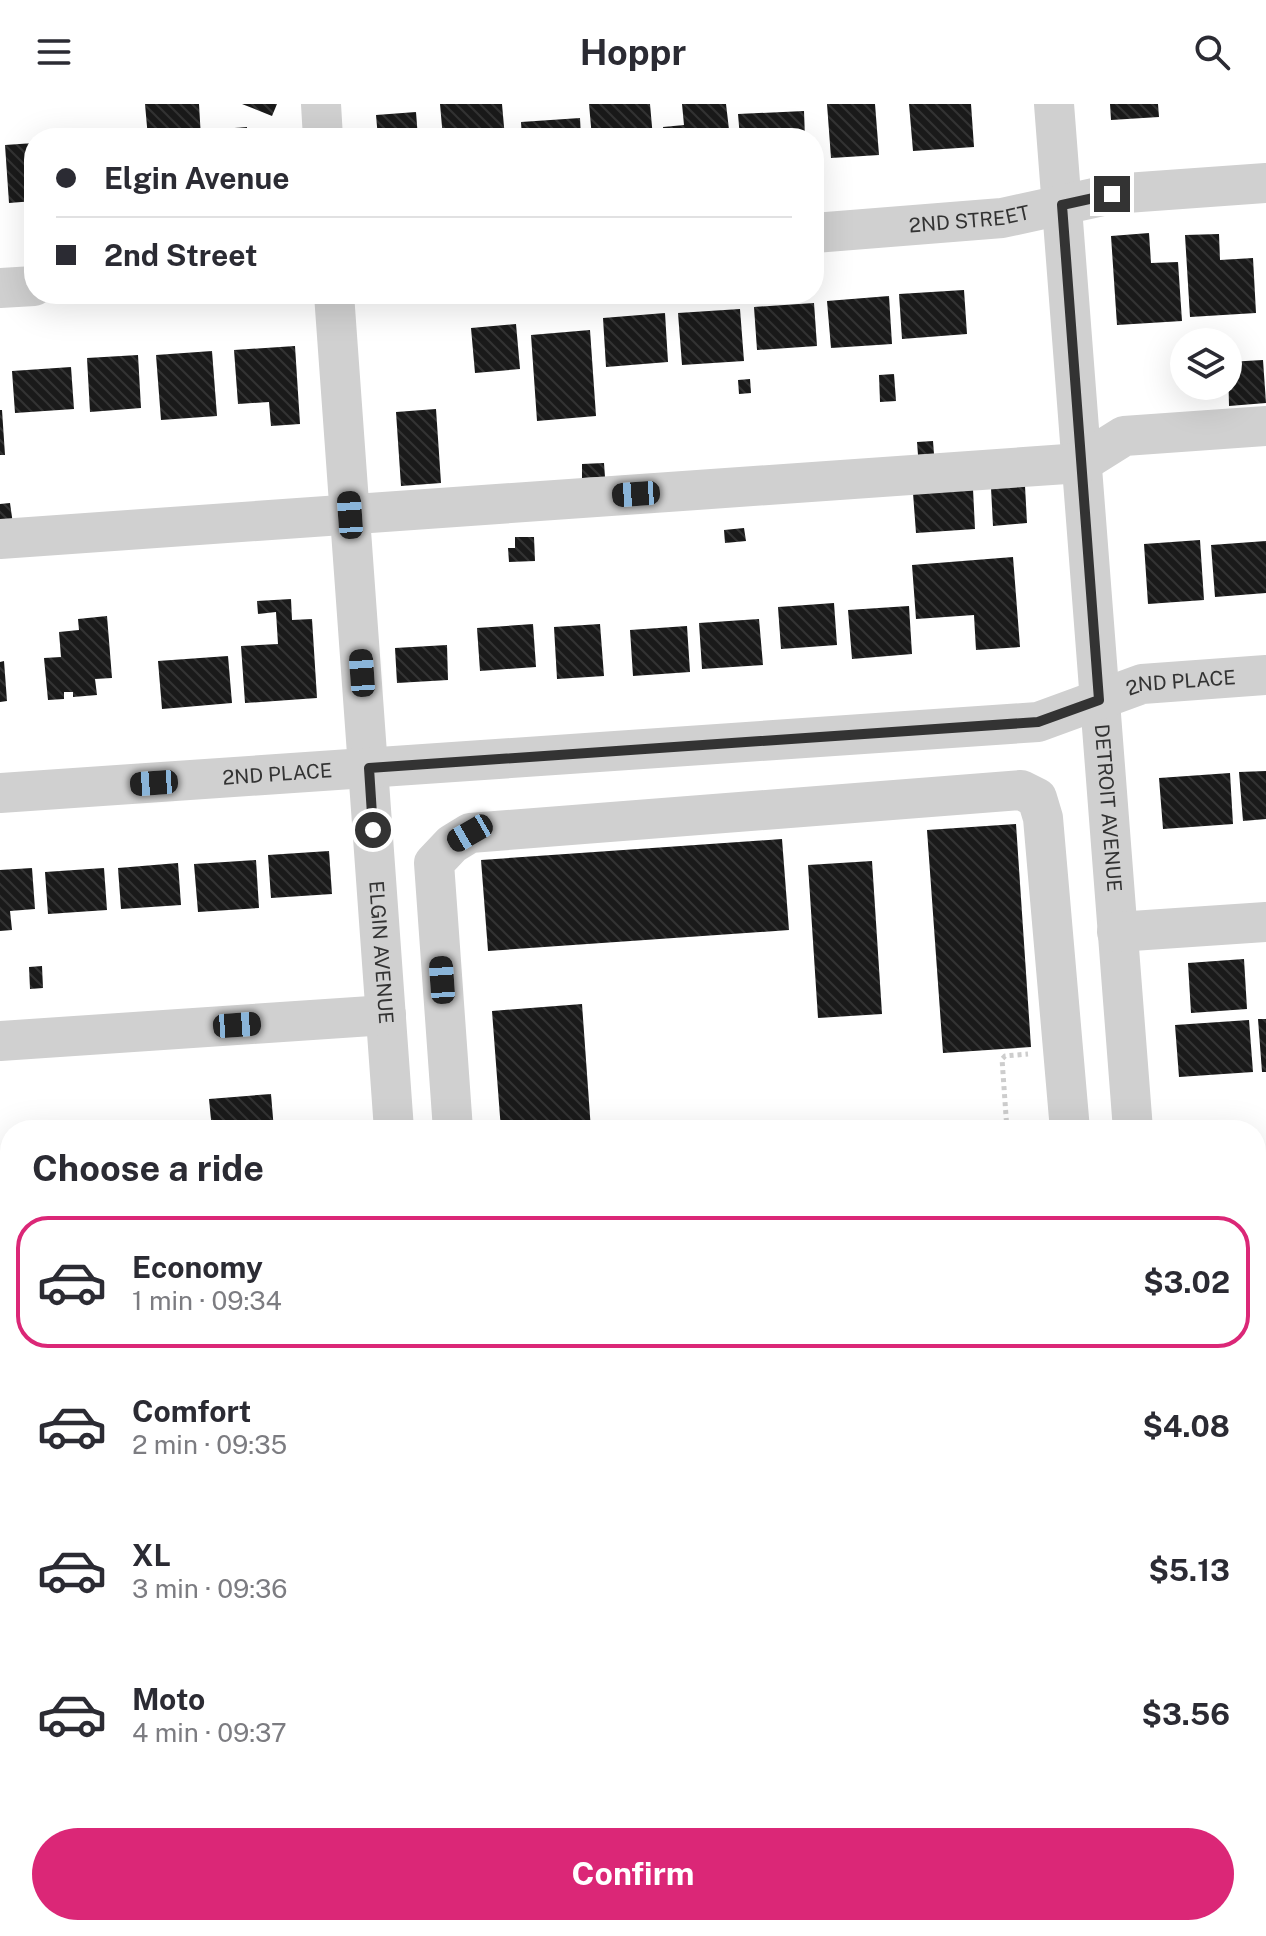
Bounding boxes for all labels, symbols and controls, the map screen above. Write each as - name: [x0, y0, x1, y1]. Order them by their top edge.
- icon: menu: [32, 30, 76, 74]
- icon: search: [1190, 30, 1234, 74]
- text: Hoppr: [580, 31, 686, 73]
- text: Elgin Avenue: [104, 160, 290, 196]
- route end: [1094, 176, 1130, 212]
- street label: 2ND STREET: [908, 200, 1032, 237]
- text: 2nd Street: [104, 237, 258, 273]
- map controls: [1170, 328, 1242, 400]
- button: layers: [1170, 328, 1242, 400]
- car: [611, 480, 661, 508]
- car: [336, 490, 364, 540]
- car: [348, 648, 376, 698]
- street label: 2ND PLACE: [1123, 665, 1237, 701]
- street label: DETROIT AVENUE: [1090, 723, 1127, 893]
- street label: 2ND PLACE: [222, 758, 333, 790]
- car: [129, 769, 179, 797]
- car: [443, 811, 497, 855]
- route start: [355, 812, 391, 848]
- street label: ELGIN AVENUE: [364, 880, 398, 1025]
- car: [428, 955, 456, 1005]
- car: [212, 1011, 262, 1039]
- text: Choose a ride: [32, 1147, 264, 1189]
- icon: car: [36, 1246, 108, 1318]
- text: Economy: [132, 1249, 263, 1285]
- text: $3.02: [1143, 1264, 1230, 1300]
- text: 1 min · 09:34: [132, 1285, 282, 1316]
- icon: car: [36, 1390, 108, 1462]
- text: Comfort: [132, 1393, 251, 1429]
- text: $4.08: [1142, 1408, 1230, 1444]
- text: 2 min · 09:35: [132, 1429, 287, 1460]
- icon: car: [36, 1534, 108, 1606]
- text: XL: [132, 1537, 171, 1573]
- text: $5.13: [1148, 1552, 1230, 1588]
- text: 3 min · 09:36: [132, 1573, 287, 1604]
- icon: car: [36, 1678, 108, 1750]
- text: Moto: [132, 1681, 205, 1717]
- text: $3.56: [1141, 1696, 1230, 1732]
- text: 4 min · 09:37: [132, 1717, 287, 1748]
- button: Confirm: [32, 1828, 1234, 1920]

